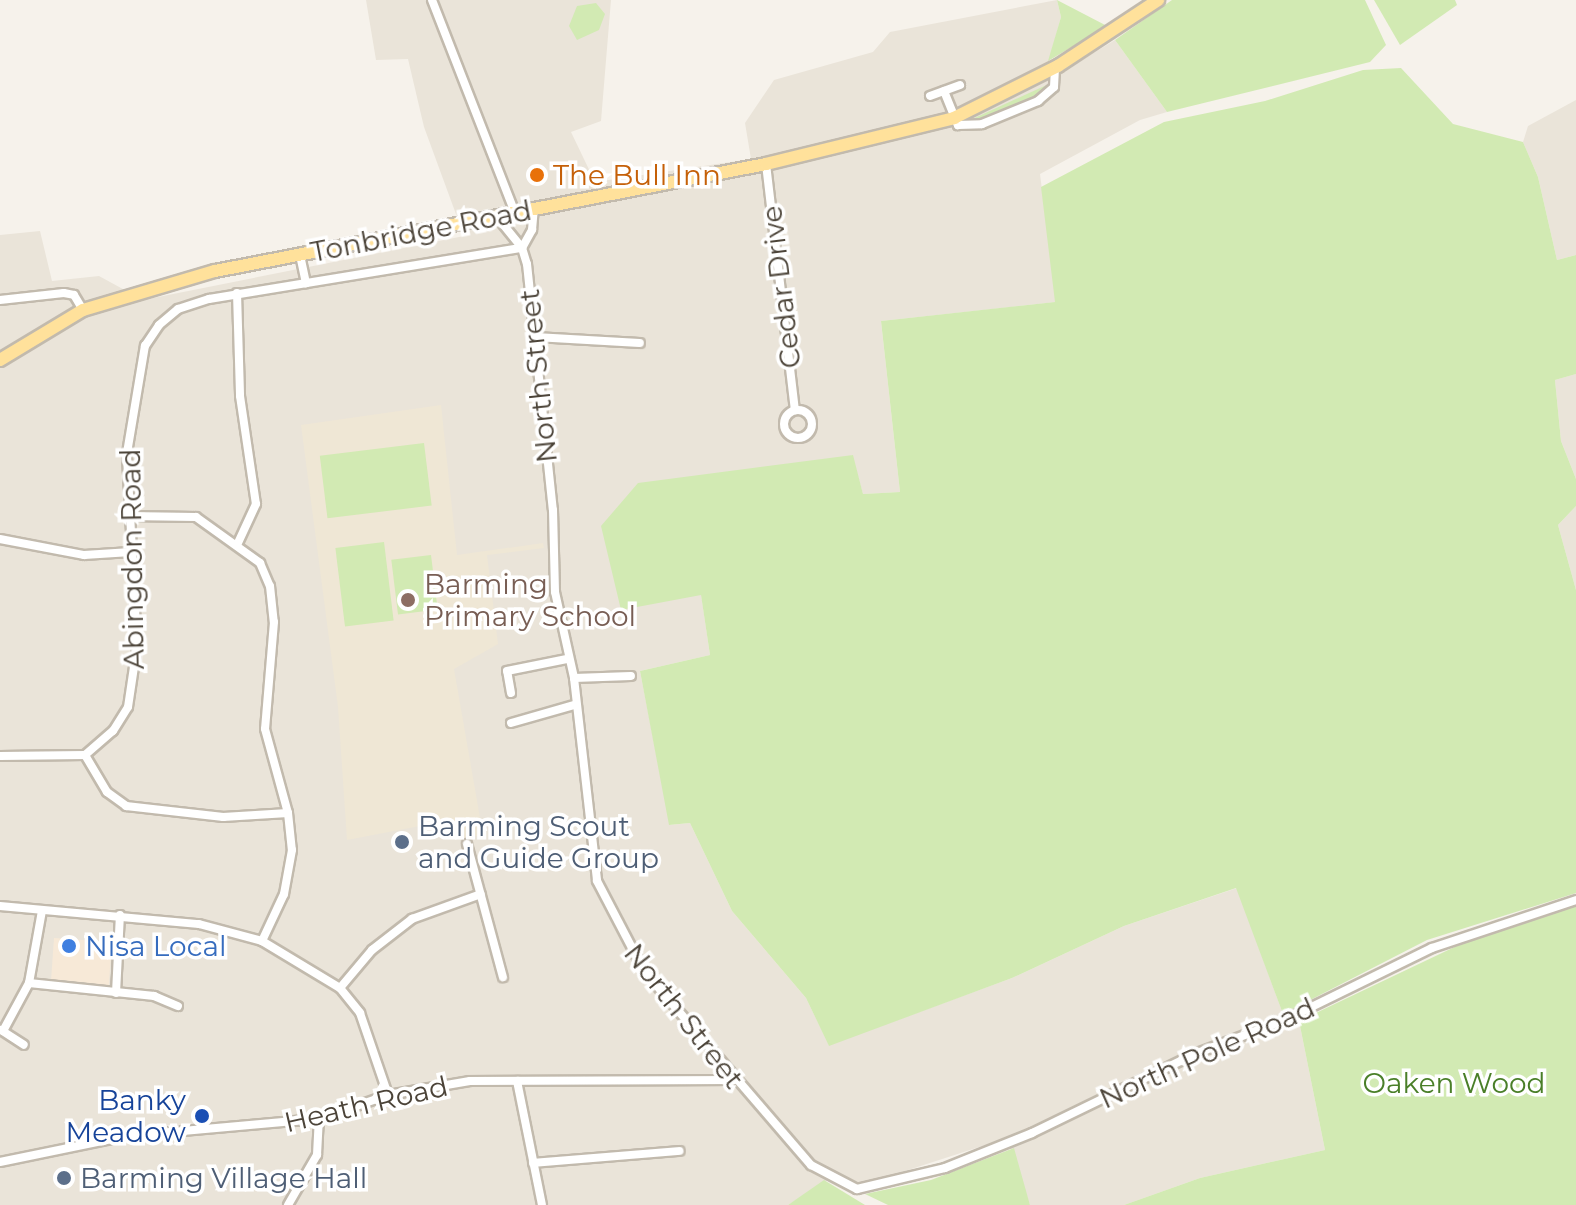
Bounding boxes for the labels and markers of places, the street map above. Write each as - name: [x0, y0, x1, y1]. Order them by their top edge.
- place label: The Bull Inn: [553, 158, 721, 192]
- marker: The Bull Inn: [528, 166, 546, 184]
- place label: Barming Primary School: [424, 567, 636, 633]
- marker: Barming Primary School: [399, 591, 417, 609]
- place label: Barming Scout and Guide Group: [418, 809, 659, 875]
- marker: Barming Scout and Guide Group: [393, 833, 411, 851]
- place label: Nisa Local: [85, 929, 226, 963]
- marker: Nisa Local: [60, 937, 78, 955]
- place label: Banky Meadow: [66, 1083, 186, 1149]
- marker: Banky Meadow: [193, 1107, 211, 1125]
- place label: Barming Village Hall: [80, 1161, 367, 1195]
- marker: Barming Village Hall: [55, 1169, 73, 1187]

